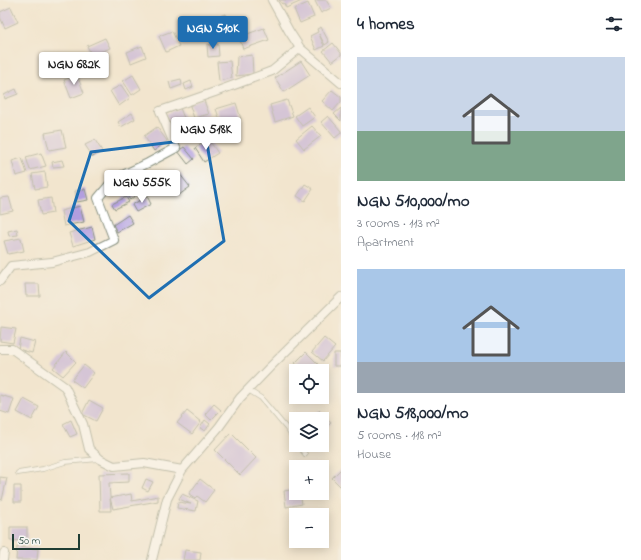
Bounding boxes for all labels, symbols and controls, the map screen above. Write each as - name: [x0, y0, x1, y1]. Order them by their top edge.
- text: 4 homes: [357, 12, 415, 37]
- icon: filters: [603, 13, 625, 35]
- pin: NGN 510K: [172, 16, 254, 50]
- text: NGN 510K: [187, 19, 239, 38]
- pin: NGN 682K: [33, 52, 115, 86]
- text: NGN 682K: [48, 55, 100, 74]
- icon: home: [455, 83, 527, 155]
- pin: NGN 518K: [165, 117, 247, 151]
- text: NGN 518K: [180, 120, 232, 139]
- pin: NGN 555K: [101, 170, 183, 204]
- text: NGN 555K: [113, 173, 171, 192]
- text: NGN 510,000/mo: [357, 189, 470, 214]
- text: 3 rooms · 113 m²: [357, 214, 440, 233]
- text: Apartment: [357, 233, 414, 252]
- icon: home: [455, 295, 527, 367]
- map controls: [289, 364, 329, 548]
- button: locate: [289, 364, 329, 404]
- text: NGN 518,000/mo: [357, 401, 469, 426]
- button: layers: [289, 412, 329, 452]
- text: 5 rooms · 118 m²: [357, 426, 442, 445]
- text: House: [357, 445, 391, 464]
- button: +: [289, 460, 329, 500]
- button: −: [289, 508, 329, 548]
- scale bar: [12, 532, 80, 551]
- text: 50 m: [18, 533, 40, 549]

